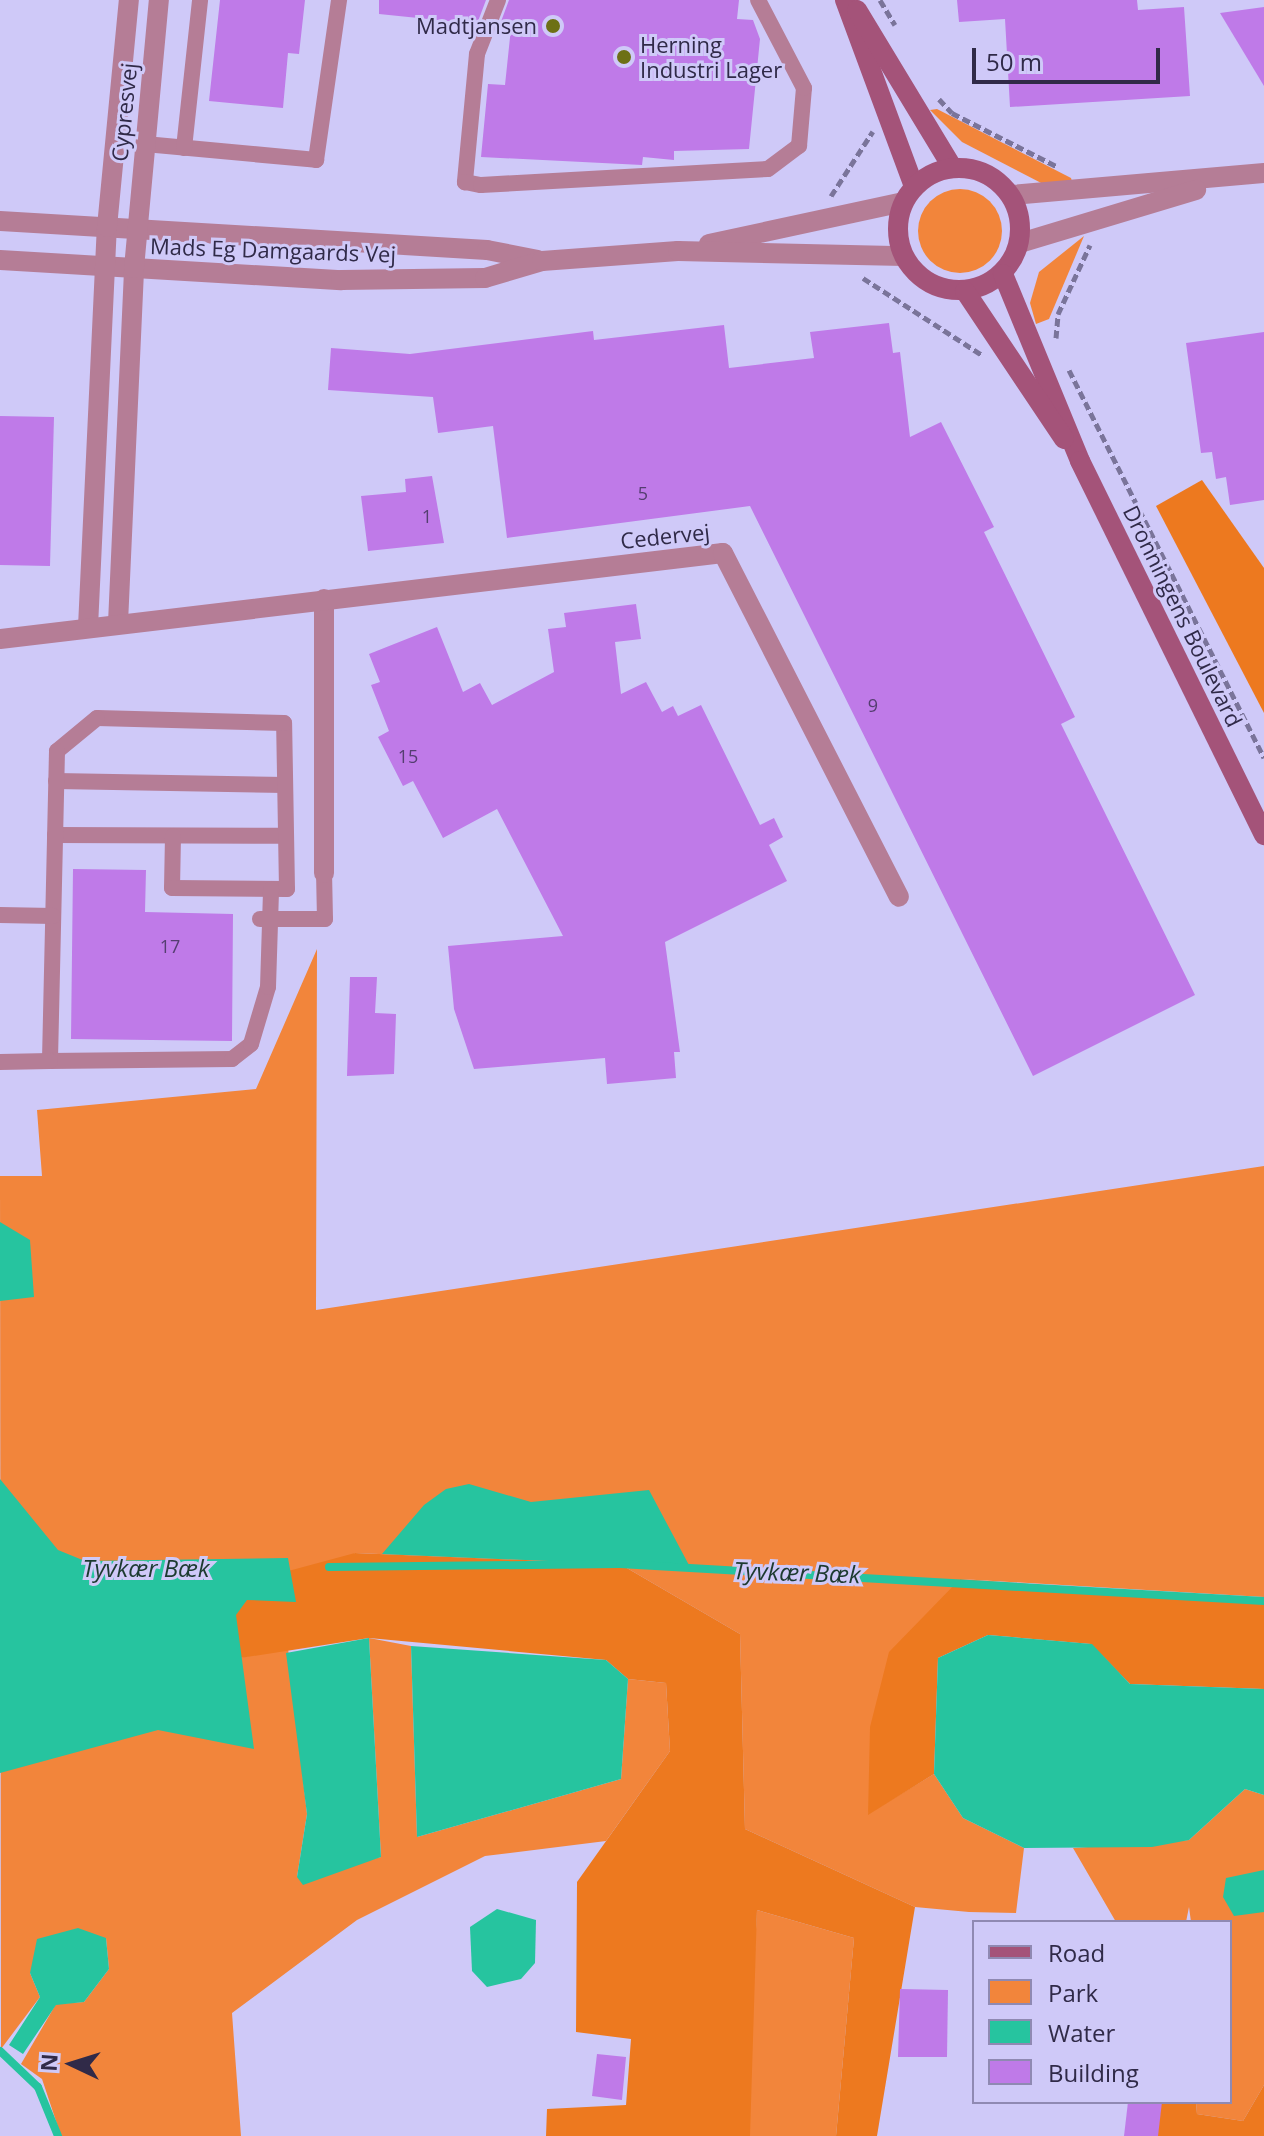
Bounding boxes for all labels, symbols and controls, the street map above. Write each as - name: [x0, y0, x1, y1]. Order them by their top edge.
- place label: Madtjansen: [416, 13, 537, 39]
- marker: Madtjansen: [544, 17, 562, 35]
- place label: Herning Industri Lager: [640, 31, 782, 82]
- scale bar: [976, 32, 1164, 82]
- text: 50 m: [986, 45, 1042, 78]
- marker: Herning Industri Lager: [615, 48, 633, 66]
- street label: Cypresvej: [106, 61, 142, 163]
- street label: Mads Eg Damgaards Vej: [150, 233, 396, 267]
- house number: 5: [638, 482, 648, 504]
- street label: Dronningens Boulevard: [1118, 501, 1248, 731]
- house number: 1: [422, 505, 432, 527]
- street label: Cedervej: [619, 518, 711, 554]
- house number: 9: [868, 694, 878, 716]
- house number: 15: [398, 745, 418, 767]
- house number: 17: [160, 935, 180, 957]
- water label: Tyvkær Bæk: [82, 1554, 210, 1582]
- water label: Tyvkær Bæk: [733, 1555, 861, 1589]
- legend: [972, 1920, 1232, 2104]
- text: Road: [1048, 1936, 1105, 1969]
- text: Park: [1048, 1976, 1098, 2009]
- text: Water: [1048, 2016, 1115, 2049]
- north arrow: [32, 2024, 112, 2104]
- text: N: [32, 2052, 64, 2072]
- text: Building: [1048, 2056, 1139, 2089]

